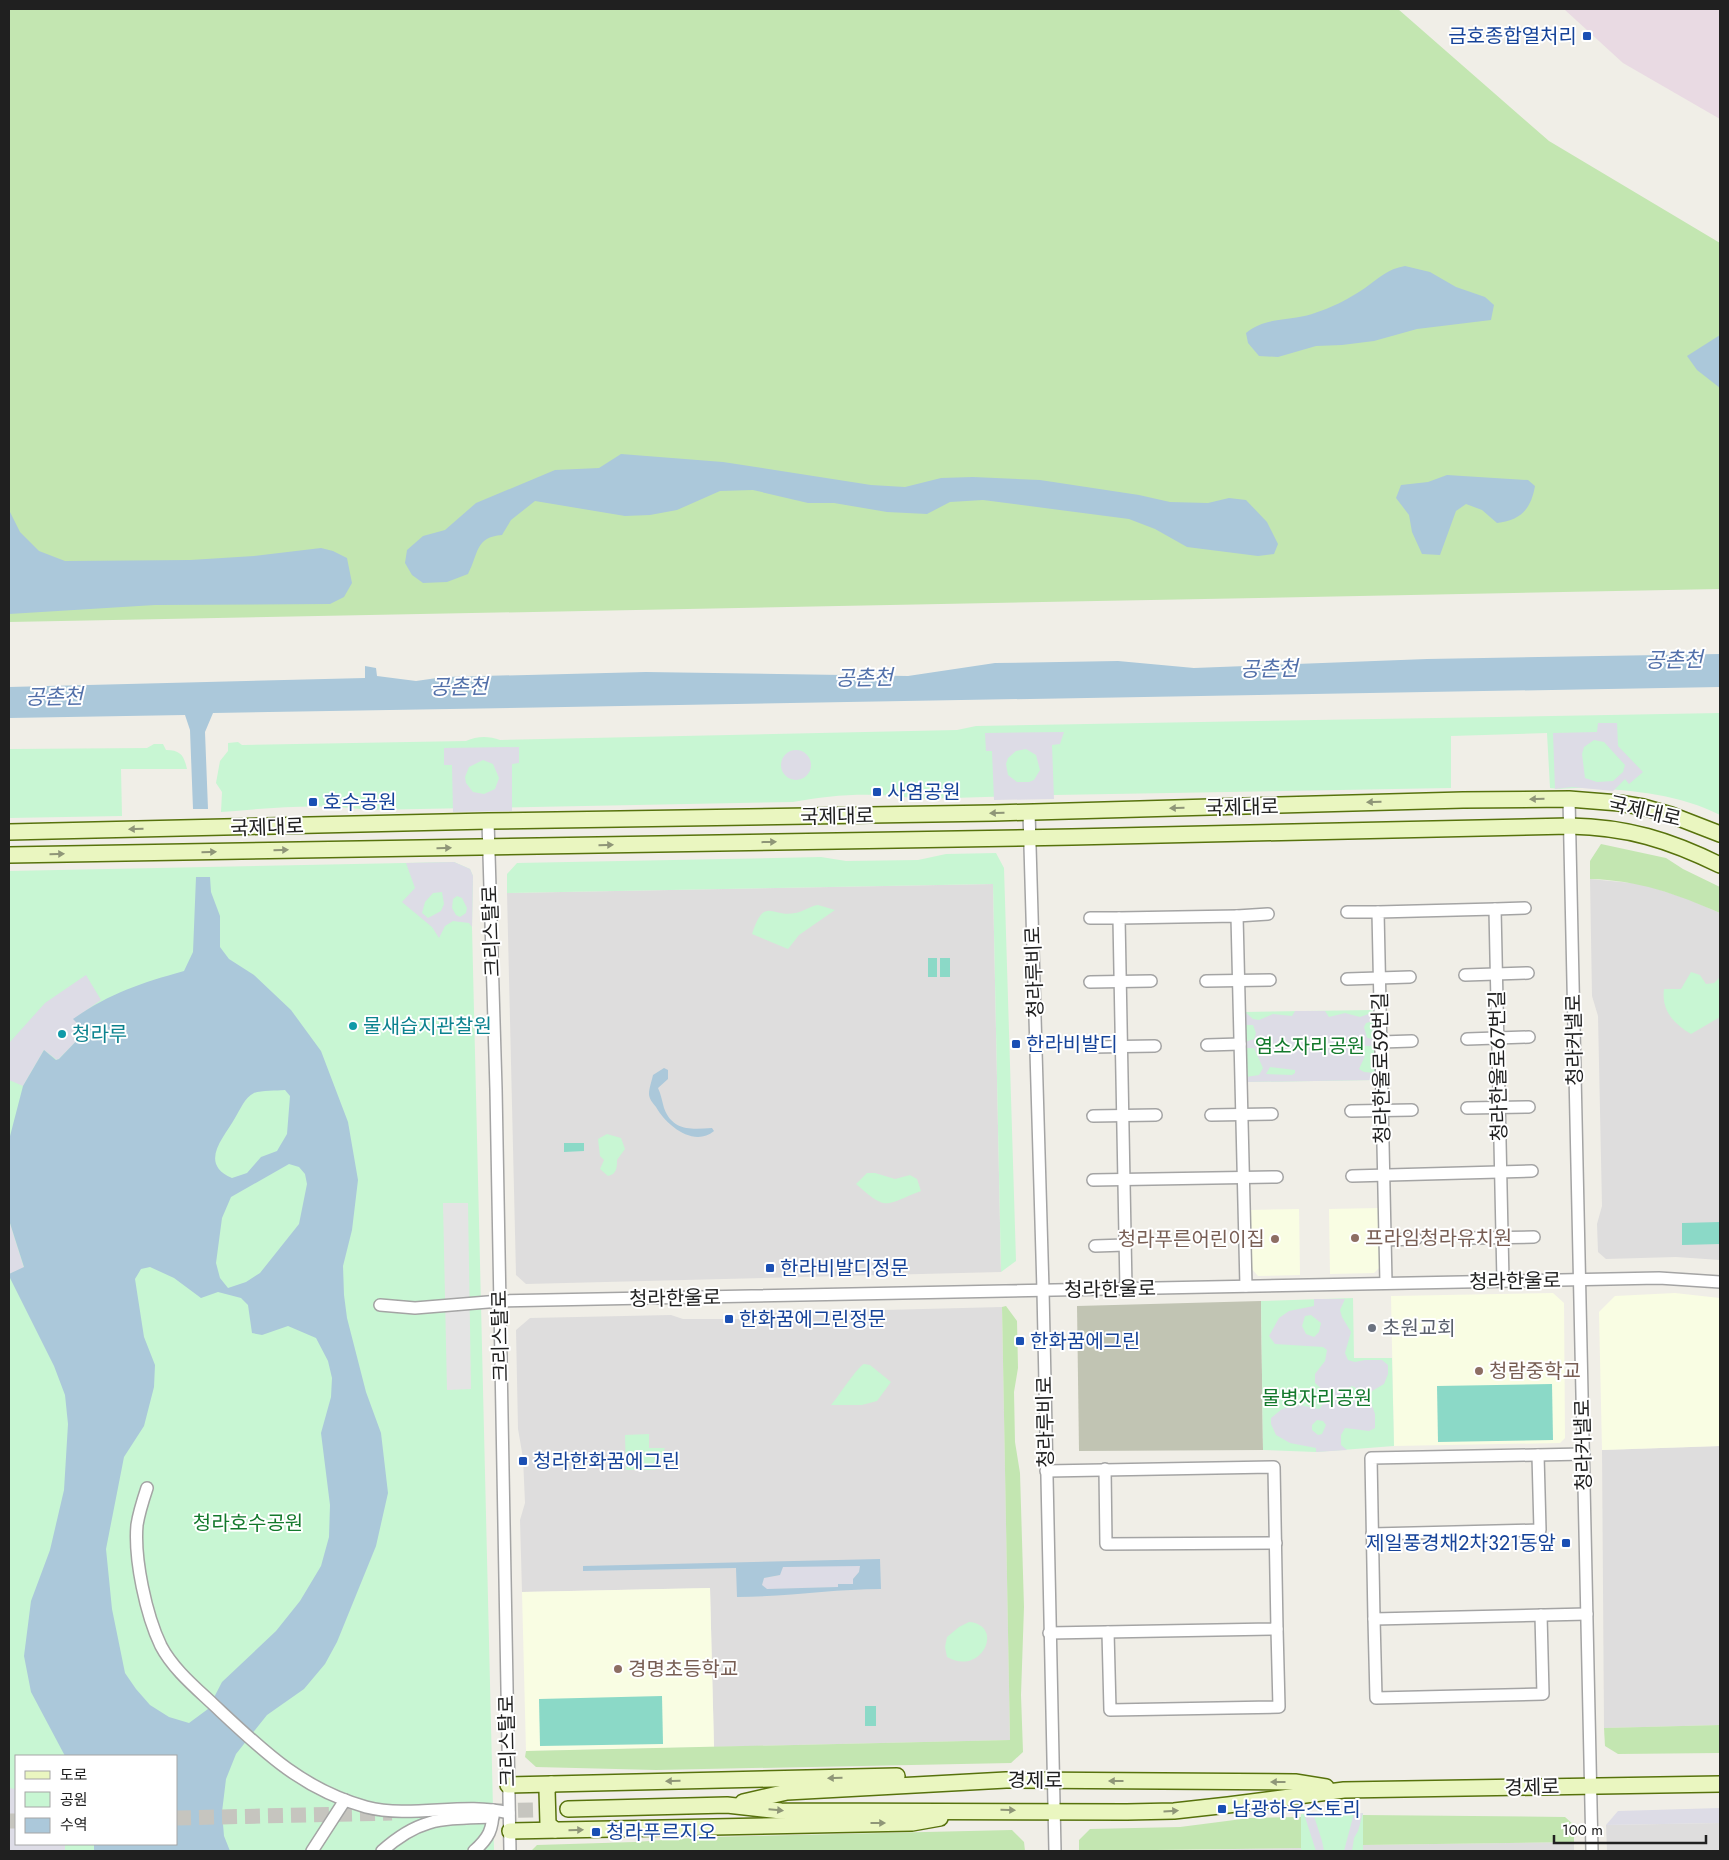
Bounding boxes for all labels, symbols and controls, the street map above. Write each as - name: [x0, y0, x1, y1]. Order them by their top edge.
- place label: 금호종합열처리: [1448, 22, 1577, 51]
- marker: 금호종합열처리: [1581, 30, 1593, 42]
- water label: 공촌천: [1645, 644, 1706, 676]
- water label: 공촌천: [1240, 653, 1301, 685]
- water label: 공촌천: [835, 662, 896, 694]
- water label: 공촌천: [430, 671, 491, 703]
- water label: 공촌천: [25, 681, 86, 713]
- place label: 사염공원: [887, 778, 961, 807]
- marker: 사염공원: [871, 786, 883, 798]
- place label: 호수공원: [323, 788, 397, 817]
- street label: 국제대로: [1606, 789, 1684, 834]
- street label: 국제대로: [1205, 792, 1279, 823]
- one-way arrow: [1528, 795, 1544, 803]
- marker: 호수공원: [307, 796, 319, 808]
- one-way arrow: [1366, 799, 1382, 807]
- street label: 국제대로: [800, 801, 874, 832]
- one-way arrow: [1169, 804, 1185, 812]
- one-way arrow: [989, 810, 1005, 818]
- street label: 국제대로: [230, 812, 304, 843]
- one-way arrow: [127, 825, 143, 833]
- one-way arrow: [761, 838, 777, 846]
- one-way arrow: [598, 841, 614, 849]
- one-way arrow: [436, 844, 452, 852]
- one-way arrow: [273, 846, 289, 854]
- one-way arrow: [201, 847, 217, 855]
- one-way arrow: [50, 850, 66, 858]
- street label: 크리스탈로: [475, 885, 508, 977]
- street label: 청라루비로: [1018, 926, 1051, 1018]
- street label: 청라한울로67번길: [1483, 990, 1514, 1142]
- street label: 청라한울로59번길: [1366, 992, 1397, 1144]
- street label: 청라커낼로: [1559, 994, 1590, 1086]
- place label: 물새습지관찰원: [363, 1012, 492, 1041]
- place label: 청라루: [72, 1020, 127, 1049]
- marker: 물새습지관찰원: [347, 1020, 359, 1032]
- marker: 청라루: [56, 1028, 68, 1040]
- place label: 한라비발디: [1026, 1030, 1118, 1059]
- park label: 염소자리공원: [1255, 1032, 1365, 1061]
- marker: 한라비발디: [1010, 1038, 1022, 1050]
- place label: 프라임청라유치원: [1365, 1224, 1512, 1253]
- place label: 청라푸른어린이집: [1118, 1225, 1265, 1254]
- marker: 프라임청라유치원: [1349, 1232, 1361, 1244]
- marker: 청라푸른어린이집: [1269, 1233, 1281, 1245]
- place label: 한라비발디정문: [780, 1254, 909, 1283]
- marker: 한라비발디정문: [764, 1262, 776, 1274]
- street label: 청라한울로: [1469, 1266, 1561, 1297]
- street label: 청라한울로: [1064, 1274, 1156, 1305]
- street label: 청라한울로: [629, 1283, 721, 1314]
- street label: 크리스탈로: [485, 1290, 516, 1382]
- place label: 한화꿈에그린정문: [739, 1305, 886, 1334]
- marker: 한화꿈에그린정문: [723, 1313, 735, 1325]
- place label: 초원교회: [1382, 1314, 1456, 1343]
- marker: 초원교회: [1366, 1322, 1378, 1334]
- place label: 한화꿈에그린: [1030, 1327, 1140, 1356]
- marker: 한화꿈에그린: [1014, 1335, 1026, 1347]
- place label: 청람중학교: [1489, 1357, 1581, 1386]
- marker: 청람중학교: [1473, 1365, 1485, 1377]
- street label: 청라루비로: [1030, 1376, 1061, 1468]
- park label: 물병자리공원: [1262, 1384, 1372, 1413]
- street label: 청라커낼로: [1568, 1399, 1599, 1491]
- place label: 청라한화꿈에그린: [533, 1447, 680, 1476]
- marker: 청라한화꿈에그린: [517, 1455, 529, 1467]
- park label: 청라호수공원: [193, 1509, 303, 1538]
- place label: 제일풍경채2차321동앞: [1366, 1529, 1556, 1558]
- marker: 제일풍경채2차321동앞: [1560, 1537, 1572, 1549]
- place label: 경명초등학교: [628, 1655, 738, 1684]
- marker: 경명초등학교: [612, 1663, 624, 1675]
- street label: 크리스탈로: [492, 1695, 523, 1787]
- legend: [15, 1755, 178, 1845]
- text: 도로: [60, 1764, 88, 1786]
- street label: 경제로: [1007, 1766, 1063, 1795]
- street label: 경제로: [1504, 1773, 1560, 1802]
- one-way arrow: [827, 1774, 843, 1782]
- one-way arrow: [664, 1777, 680, 1785]
- one-way arrow: [1107, 1777, 1123, 1785]
- one-way arrow: [1270, 1778, 1286, 1786]
- text: 공원: [60, 1789, 88, 1811]
- place label: 남광하우스토리: [1232, 1795, 1361, 1824]
- marker: 남광하우스토리: [1216, 1803, 1228, 1815]
- one-way arrow: [768, 1806, 784, 1814]
- one-way arrow: [1000, 1806, 1016, 1814]
- one-way arrow: [1163, 1806, 1179, 1814]
- scale bar: [1554, 1812, 1706, 1844]
- text: 수역: [60, 1814, 88, 1836]
- place label: 청라푸르지오: [606, 1818, 716, 1847]
- one-way arrow: [871, 1819, 887, 1827]
- text: 100 m: [1562, 1819, 1603, 1841]
- one-way arrow: [568, 1826, 584, 1834]
- marker: 청라푸르지오: [590, 1826, 602, 1838]

